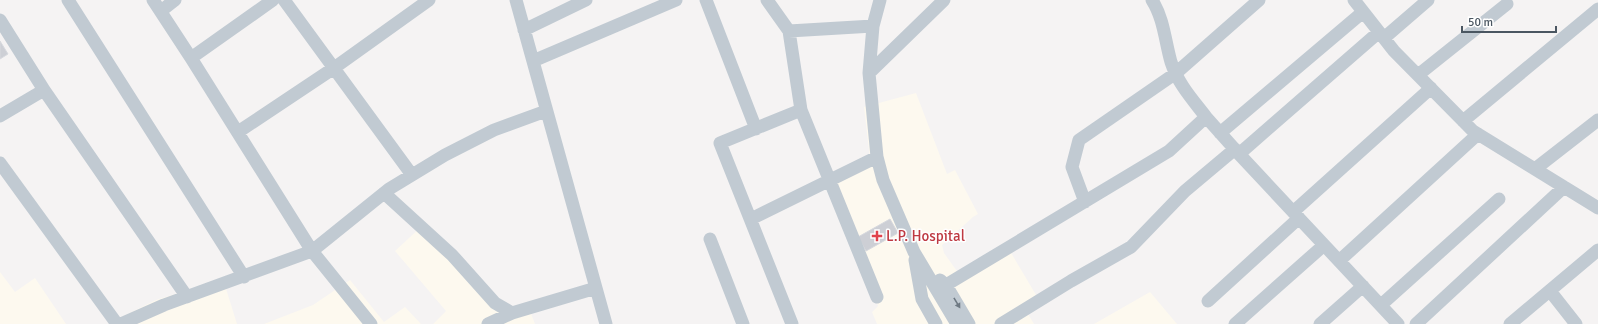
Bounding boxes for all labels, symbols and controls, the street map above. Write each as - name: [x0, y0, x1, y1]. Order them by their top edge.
- scale bar: [1462, 8, 1556, 34]
- text: 50 m: [1468, 15, 1493, 30]
- place label: L.P. Hospital: [886, 227, 965, 245]
- marker: L.P. Hospital: [871, 230, 883, 242]
- one-way arrow: [953, 297, 960, 309]

